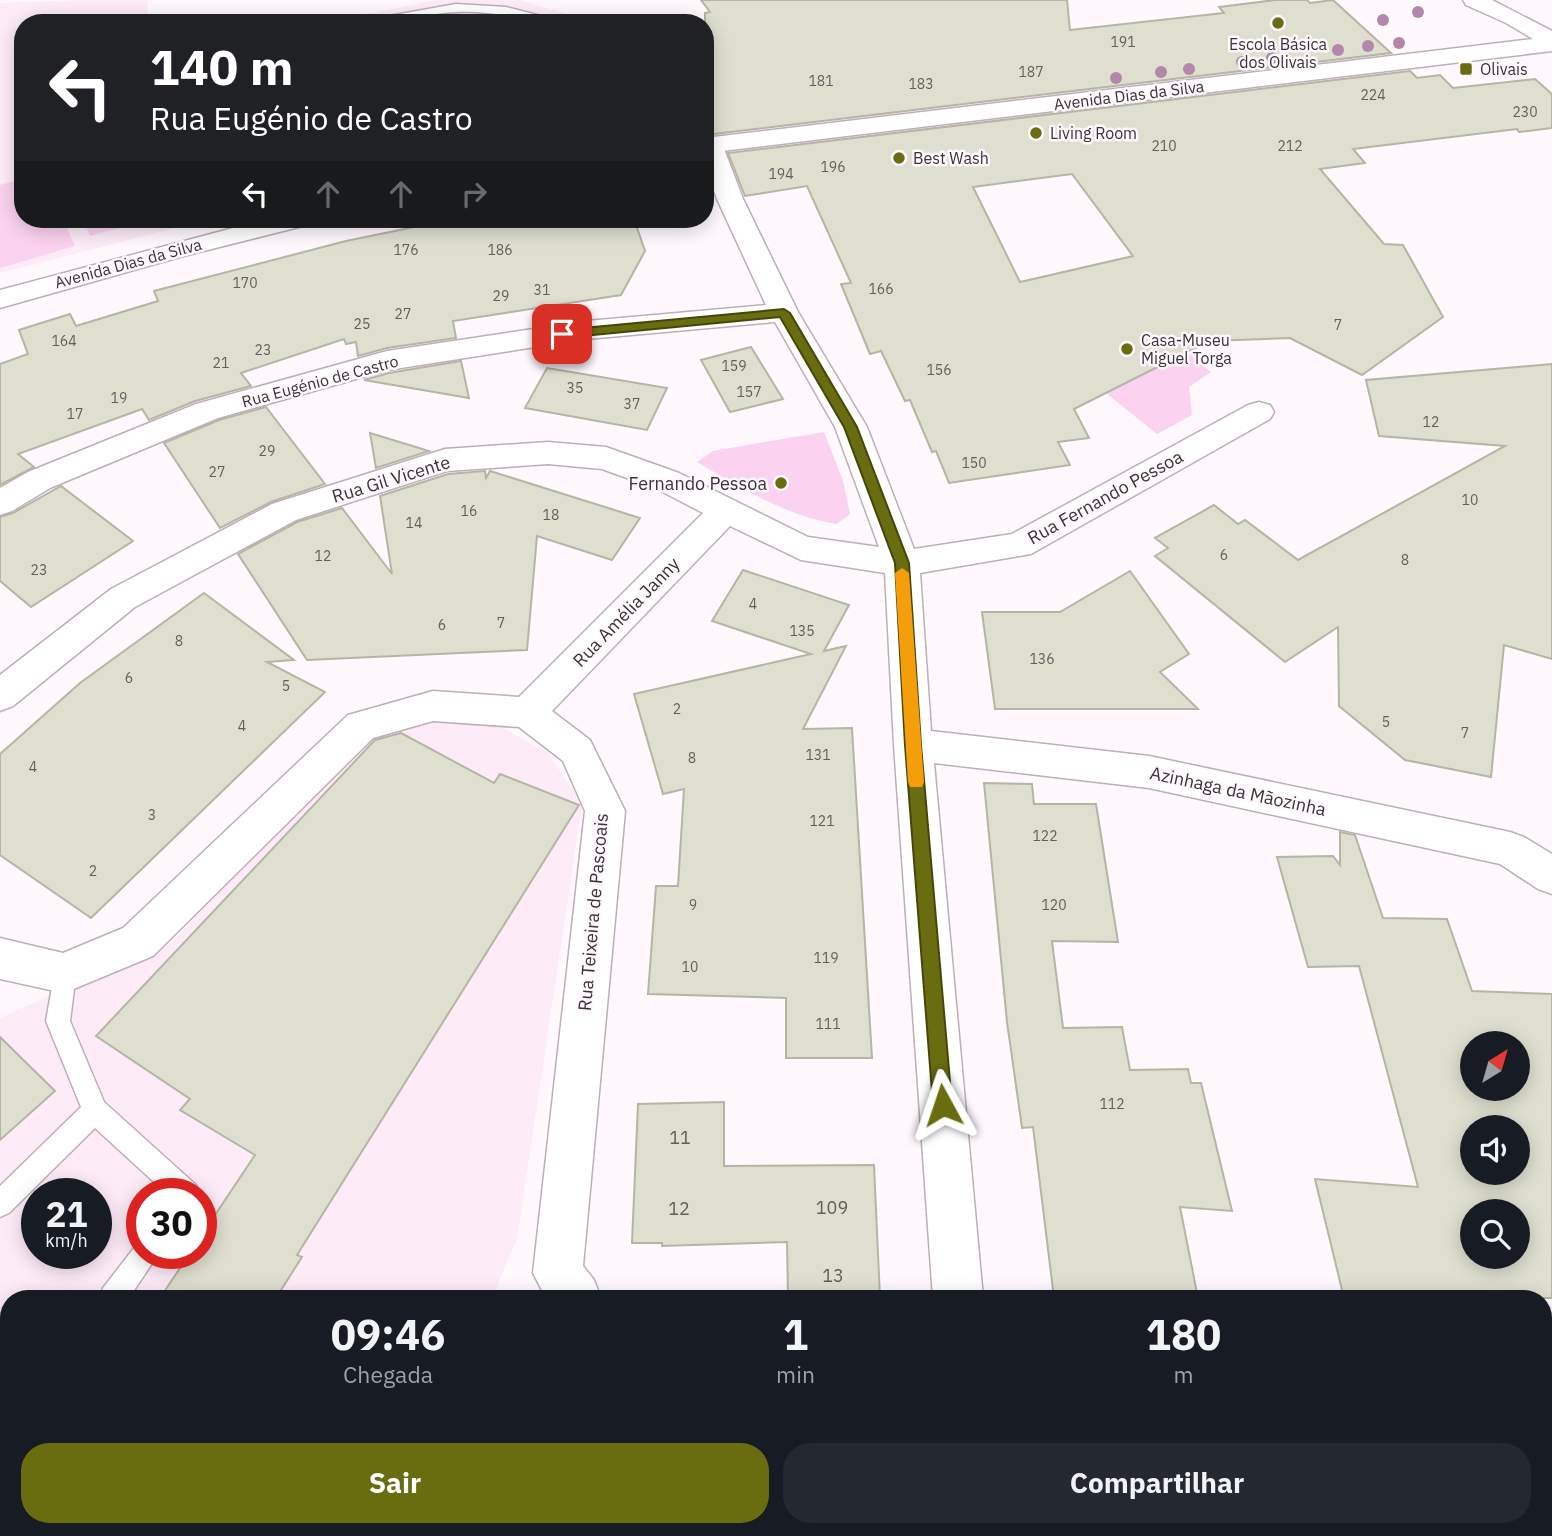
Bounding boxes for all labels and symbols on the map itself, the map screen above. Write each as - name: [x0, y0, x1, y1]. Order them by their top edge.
- marker: Escola Básica dos Olivais: [1270, 15, 1286, 31]
- house number: 191: [1110, 33, 1136, 51]
- place label: Escola Básica dos Olivais: [1229, 34, 1327, 72]
- place label: Olivais: [1480, 59, 1528, 79]
- marker: Olivais: [1458, 61, 1474, 77]
- house number: 187: [1018, 63, 1044, 81]
- house number: 181: [808, 72, 834, 90]
- house number: 183: [908, 75, 934, 93]
- street label: Avenida Dias da Silva: [1053, 76, 1206, 114]
- house number: 224: [1360, 86, 1386, 104]
- house number: 230: [1512, 103, 1538, 121]
- place label: Living Room: [1050, 123, 1137, 143]
- marker: Living Room: [1028, 125, 1044, 141]
- house number: 210: [1151, 137, 1177, 155]
- house number: 212: [1277, 137, 1303, 155]
- place label: Best Wash: [913, 148, 989, 168]
- marker: Best Wash: [891, 150, 907, 166]
- house number: 196: [820, 158, 846, 176]
- house number: 194: [768, 165, 794, 183]
- street label: Avenida Dias da Silva: [52, 234, 204, 292]
- house number: 176: [393, 241, 419, 259]
- house number: 186: [487, 241, 513, 259]
- house number: 170: [232, 274, 258, 292]
- house number: 166: [868, 280, 894, 298]
- house number: 31: [534, 281, 550, 299]
- house number: 29: [493, 287, 509, 305]
- pin: [532, 304, 592, 364]
- house number: 27: [395, 305, 411, 323]
- house number: 25: [354, 315, 370, 333]
- house number: 7: [1334, 316, 1342, 334]
- place label: Casa-Museu Miguel Torga: [1141, 330, 1232, 368]
- house number: 164: [51, 332, 77, 350]
- house number: 23: [255, 341, 271, 359]
- marker: Casa-Museu Miguel Torga: [1119, 341, 1135, 357]
- street label: Rua Eugénio de Castro: [239, 350, 401, 412]
- house number: 21: [213, 354, 229, 372]
- house number: 159: [721, 357, 747, 375]
- house number: 156: [926, 361, 952, 379]
- house number: 35: [567, 379, 583, 397]
- house number: 157: [736, 383, 762, 401]
- house number: 19: [111, 389, 127, 407]
- house number: 37: [624, 395, 640, 413]
- house number: 17: [67, 405, 83, 423]
- house number: 12: [1423, 413, 1439, 431]
- house number: 29: [259, 442, 275, 460]
- street label: Rua Fernando Pessoa: [1023, 445, 1187, 549]
- street label: Rua Gil Vicente: [329, 450, 453, 508]
- house number: 150: [961, 454, 987, 472]
- house number: 27: [209, 463, 225, 481]
- place label: Fernando Pessoa: [629, 472, 767, 495]
- marker: Fernando Pessoa: [773, 475, 789, 491]
- house number: 10: [1462, 491, 1478, 509]
- house number: 16: [461, 502, 477, 520]
- house number: 18: [543, 506, 559, 524]
- house number: 14: [406, 514, 422, 532]
- house number: 6: [1220, 546, 1228, 564]
- house number: 12: [315, 547, 331, 565]
- house number: 8: [1401, 551, 1409, 569]
- street label: Rua Amélia Janny: [568, 552, 684, 672]
- house number: 23: [31, 561, 47, 579]
- house number: 4: [749, 595, 757, 613]
- house number: 7: [497, 614, 505, 632]
- house number: 6: [438, 616, 446, 634]
- house number: 135: [789, 622, 815, 640]
- house number: 8: [175, 632, 183, 650]
- house number: 136: [1029, 650, 1055, 668]
- house number: 6: [125, 669, 133, 687]
- house number: 5: [282, 677, 290, 695]
- house number: 2: [673, 700, 681, 718]
- house number: 5: [1382, 713, 1390, 731]
- house number: 4: [238, 717, 246, 735]
- house number: 7: [1461, 724, 1469, 742]
- house number: 131: [805, 746, 831, 764]
- house number: 8: [688, 749, 696, 767]
- house number: 4: [29, 758, 37, 776]
- street label: Azinhaga da Mãozinha: [1148, 761, 1328, 821]
- house number: 3: [148, 806, 156, 824]
- street label: Rua Teixeira de Pascoais: [573, 812, 613, 1012]
- house number: 121: [809, 812, 835, 830]
- house number: 122: [1032, 827, 1058, 845]
- house number: 2: [89, 862, 97, 880]
- house number: 9: [689, 896, 697, 914]
- house number: 120: [1041, 896, 1067, 914]
- house number: 119: [813, 949, 839, 967]
- house number: 10: [682, 958, 698, 976]
- house number: 111: [815, 1015, 841, 1033]
- north arrow: [1460, 1031, 1530, 1101]
- position arrow: [906, 1068, 980, 1142]
- house number: 112: [1099, 1095, 1125, 1113]
- house number: 11: [669, 1126, 691, 1149]
- speed limit sign: 30: [126, 1178, 217, 1269]
- house number: 109: [816, 1196, 848, 1219]
- house number: 12: [668, 1197, 690, 1220]
- house number: 13: [822, 1264, 844, 1287]

